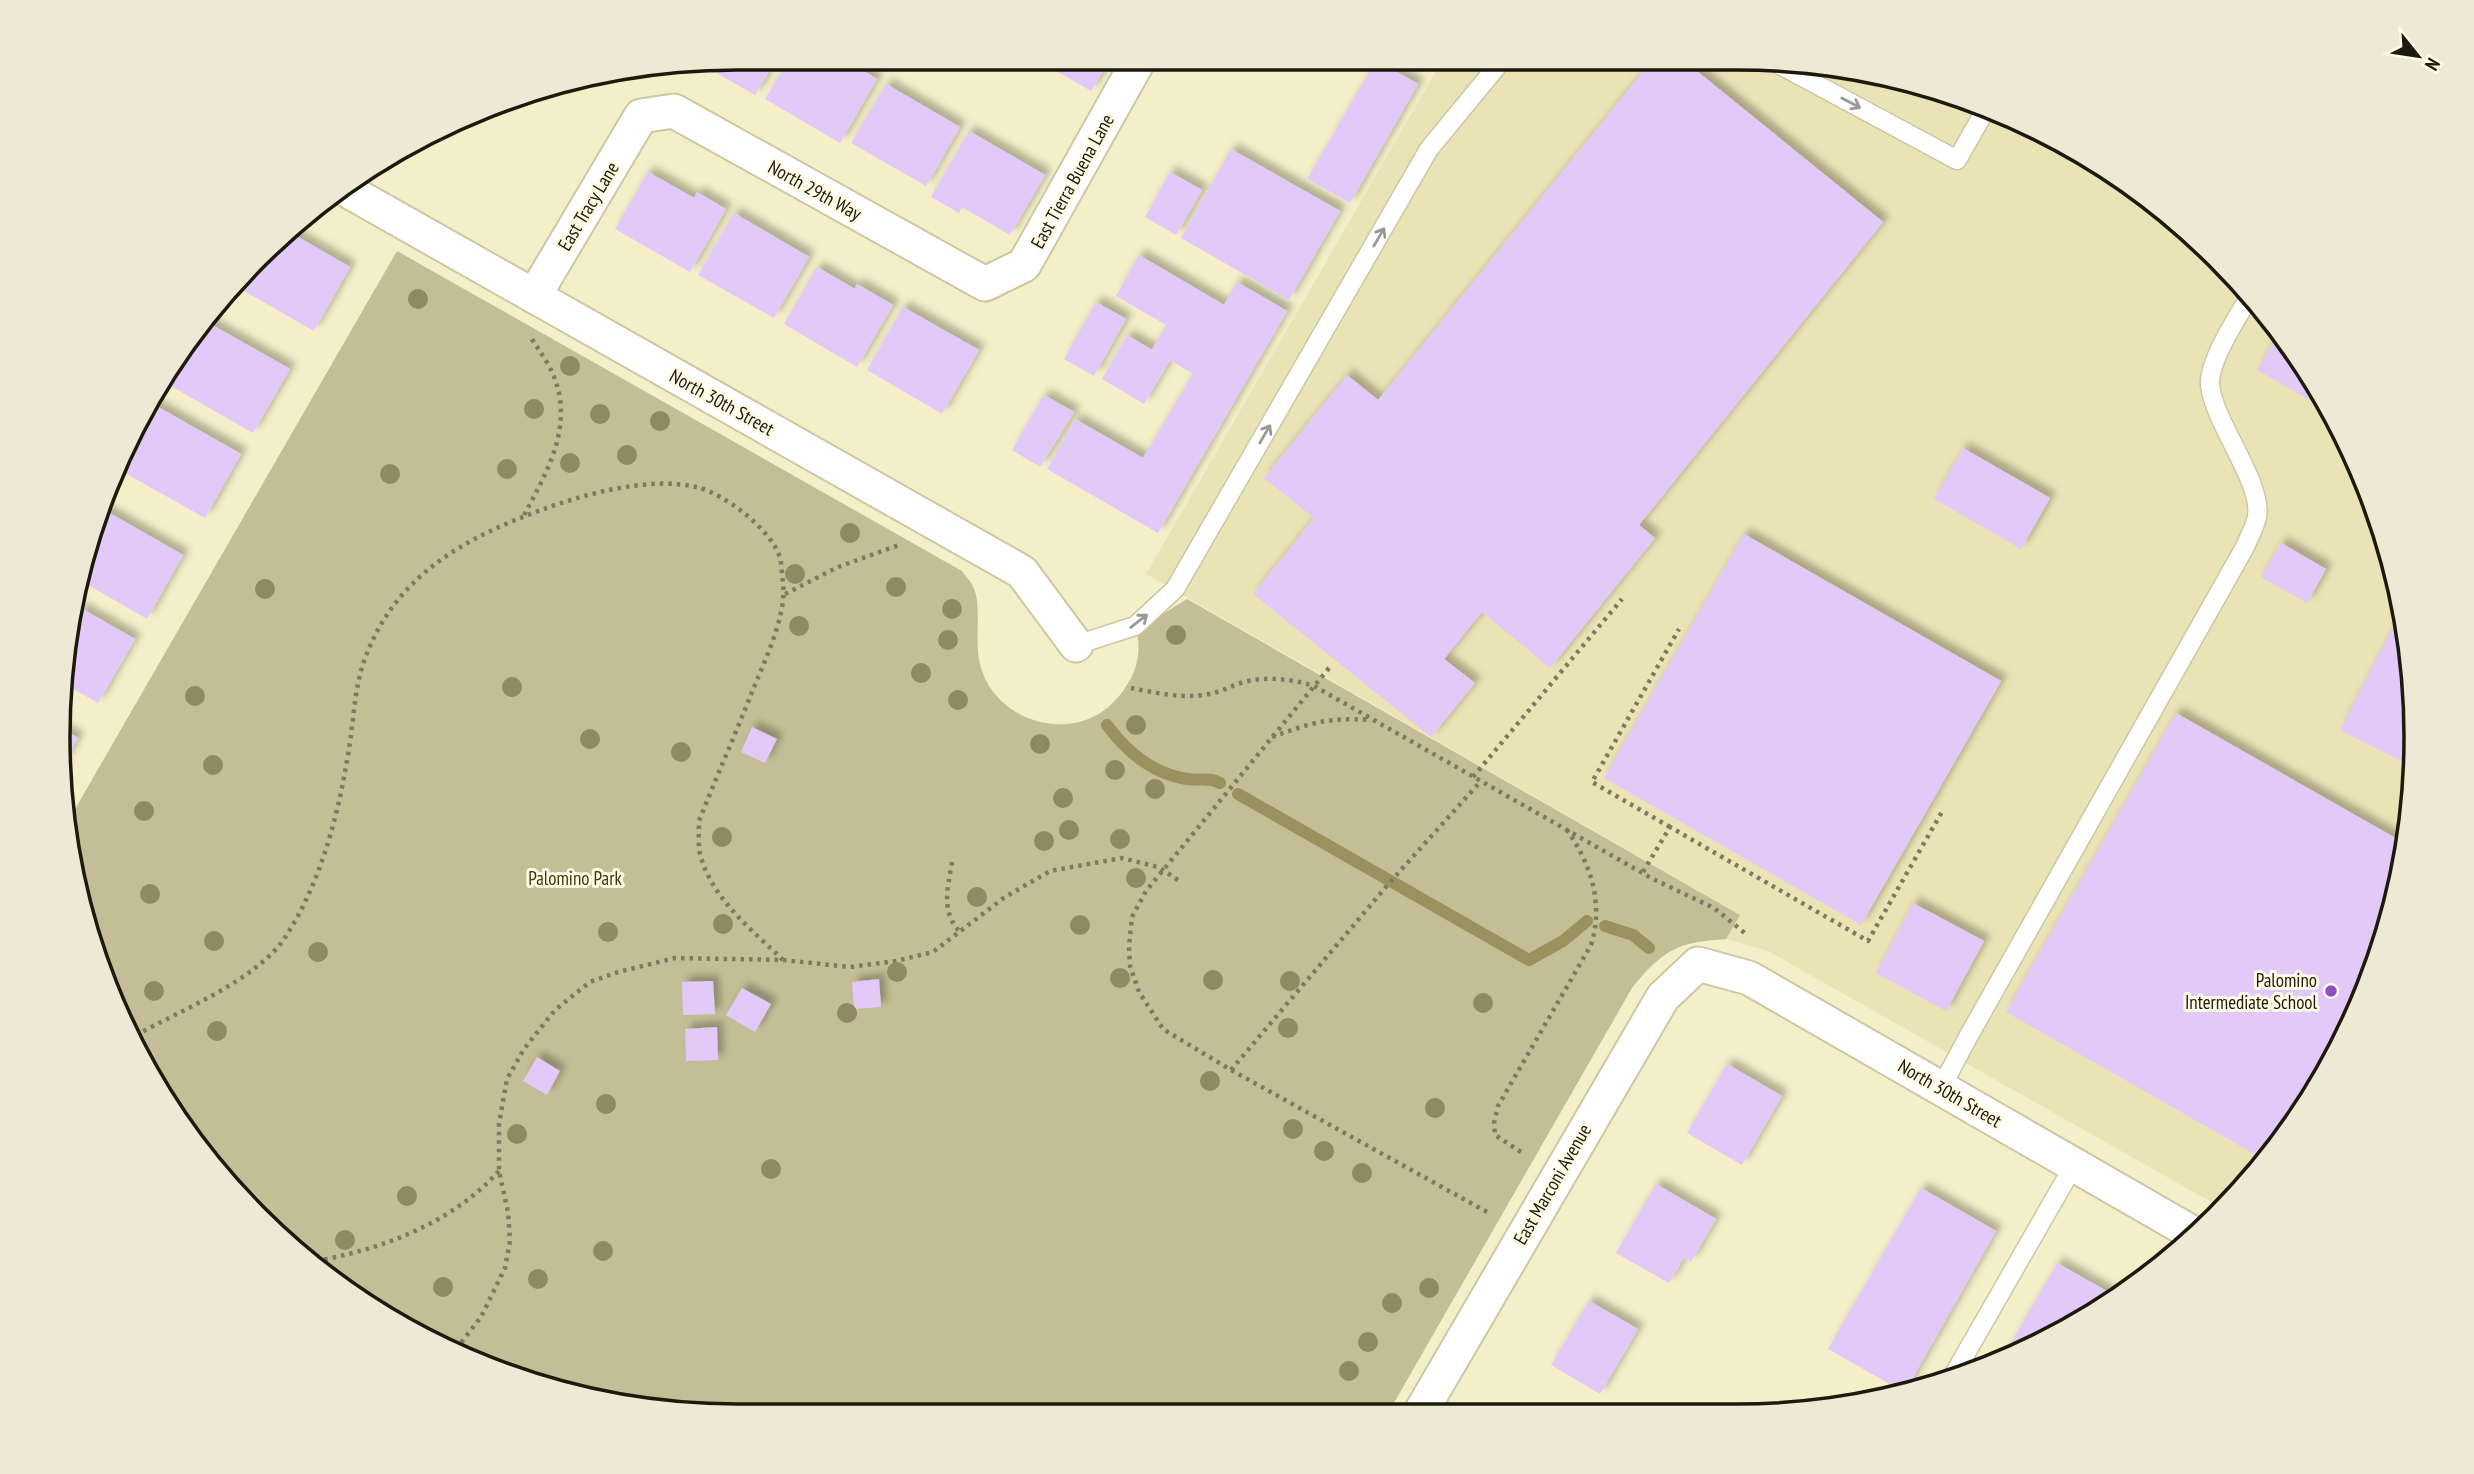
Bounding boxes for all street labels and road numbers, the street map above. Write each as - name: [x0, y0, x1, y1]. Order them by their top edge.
- street label: East Tierra Buena Lane: [1025, 110, 1119, 252]
- street label: North 29th Way: [764, 155, 867, 226]
- street label: East Tracy Lane: [552, 157, 624, 255]
- street label: North 30th Street: [666, 363, 779, 441]
- street label: North 30th Street: [1894, 1054, 2007, 1133]
- street label: East Marconi Avenue: [1508, 1119, 1596, 1248]

